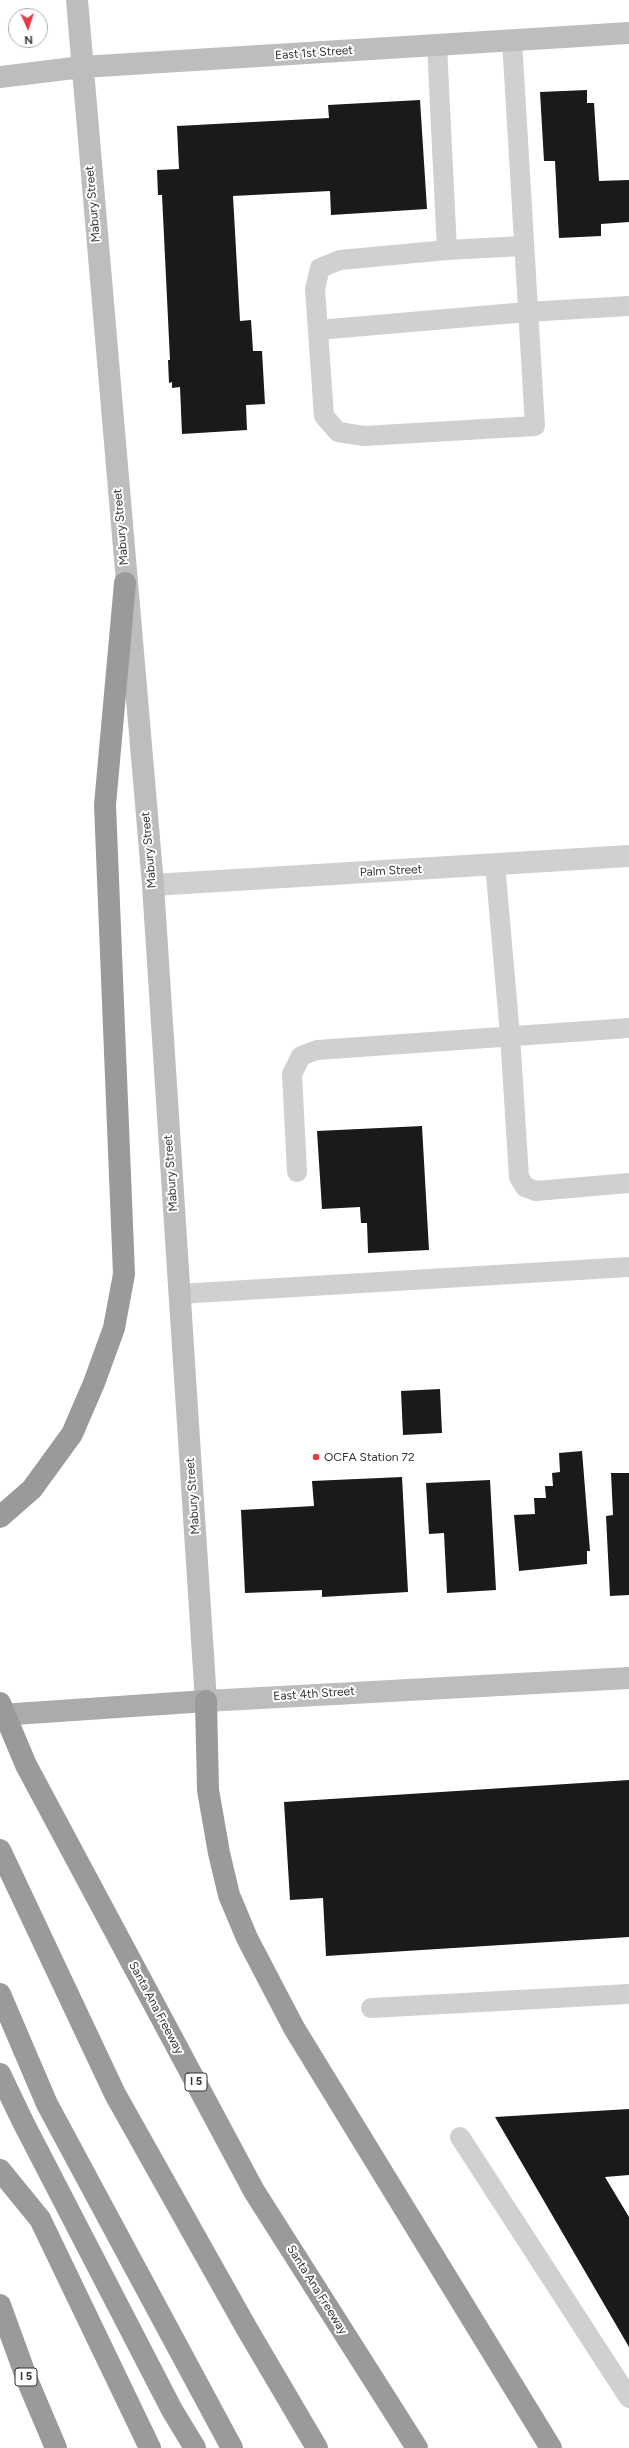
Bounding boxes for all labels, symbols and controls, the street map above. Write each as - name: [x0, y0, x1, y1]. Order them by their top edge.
- north arrow: [8, 8, 48, 48]
- text: N: [24, 33, 33, 46]
- street label: East 1st Street: [275, 43, 353, 63]
- street label: Mabury Street: [82, 165, 104, 243]
- street label: Mabury Street: [110, 488, 132, 566]
- street label: Mabury Street: [138, 811, 160, 889]
- street label: Palm Street: [359, 862, 423, 880]
- street label: Mabury Street: [161, 1134, 181, 1212]
- place label: OCFA Station 72: [324, 1450, 415, 1464]
- marker: OCFA Station 72: [311, 1452, 321, 1462]
- street label: Mabury Street: [183, 1457, 203, 1535]
- street label: East 4th Street: [273, 1684, 355, 1704]
- street label: Santa Ana Freeway: [126, 1959, 186, 2057]
- road number: I 5: [185, 2073, 207, 2091]
- street label: Santa Ana Freeway: [284, 2243, 350, 2337]
- road number: I 5: [15, 2368, 37, 2386]

